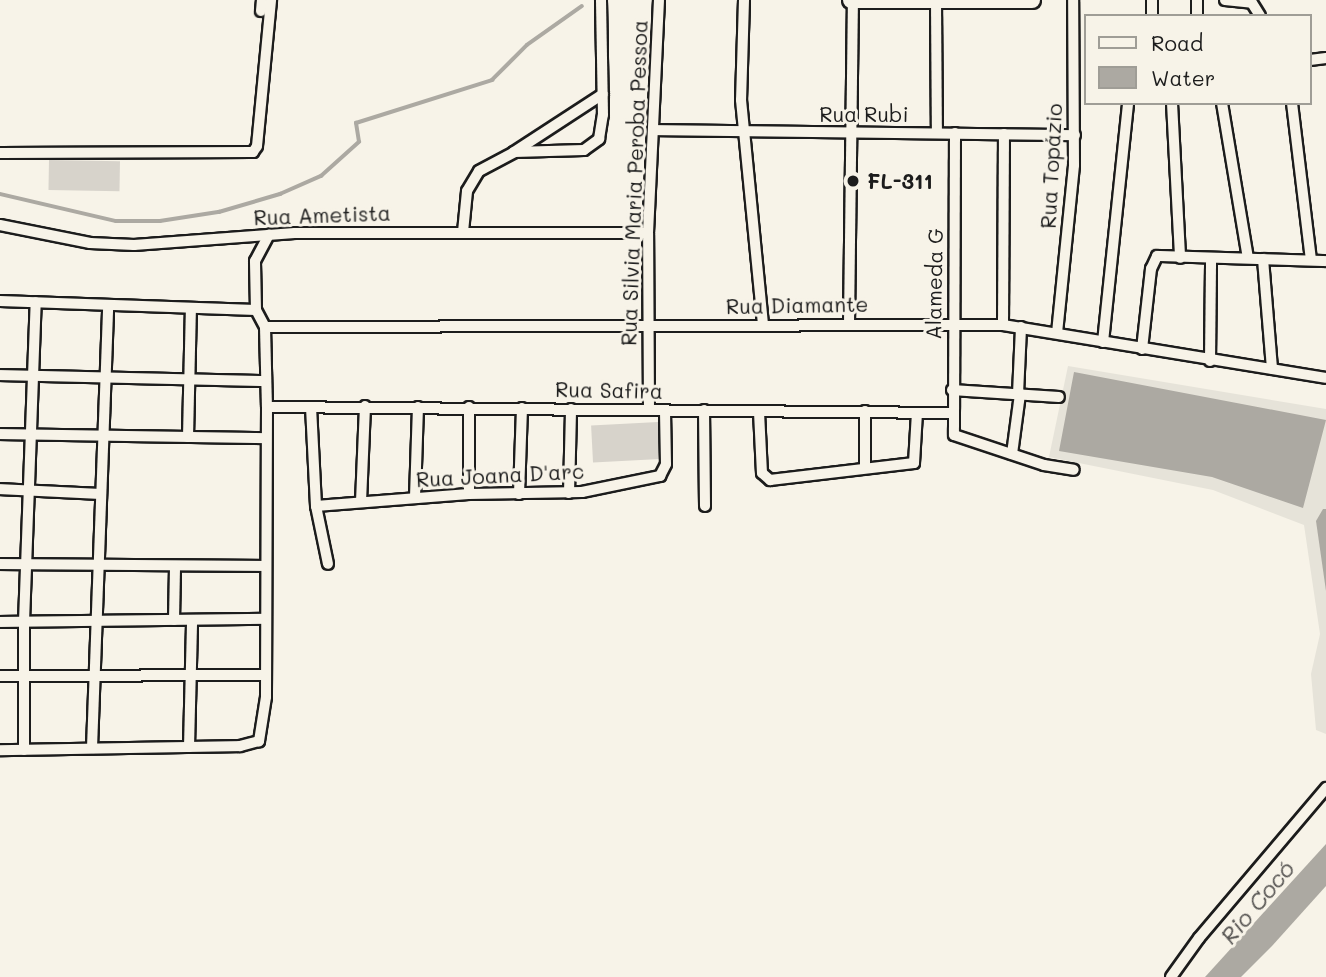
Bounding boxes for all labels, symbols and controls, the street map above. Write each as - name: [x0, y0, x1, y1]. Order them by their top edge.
- legend: [1084, 14, 1312, 105]
- street label: Rua Silvia Maria Peroba Pessoa: [616, 20, 652, 346]
- text: Road: [1151, 29, 1203, 56]
- text: Water: [1151, 64, 1215, 91]
- street label: Rua Rubi: [819, 101, 909, 127]
- street label: Rua Topázio: [1035, 103, 1067, 229]
- place label: FL-311: [867, 168, 933, 194]
- marker: FL-311: [845, 173, 861, 189]
- street label: Rua Ametista: [253, 200, 391, 230]
- street label: Alameda G: [920, 228, 948, 340]
- street label: Rua Diamante: [726, 291, 868, 319]
- street label: Rua Safira: [555, 376, 663, 404]
- street label: Rua Joana D'arc: [415, 458, 585, 492]
- water label: Rio Cocó: [1214, 855, 1300, 949]

